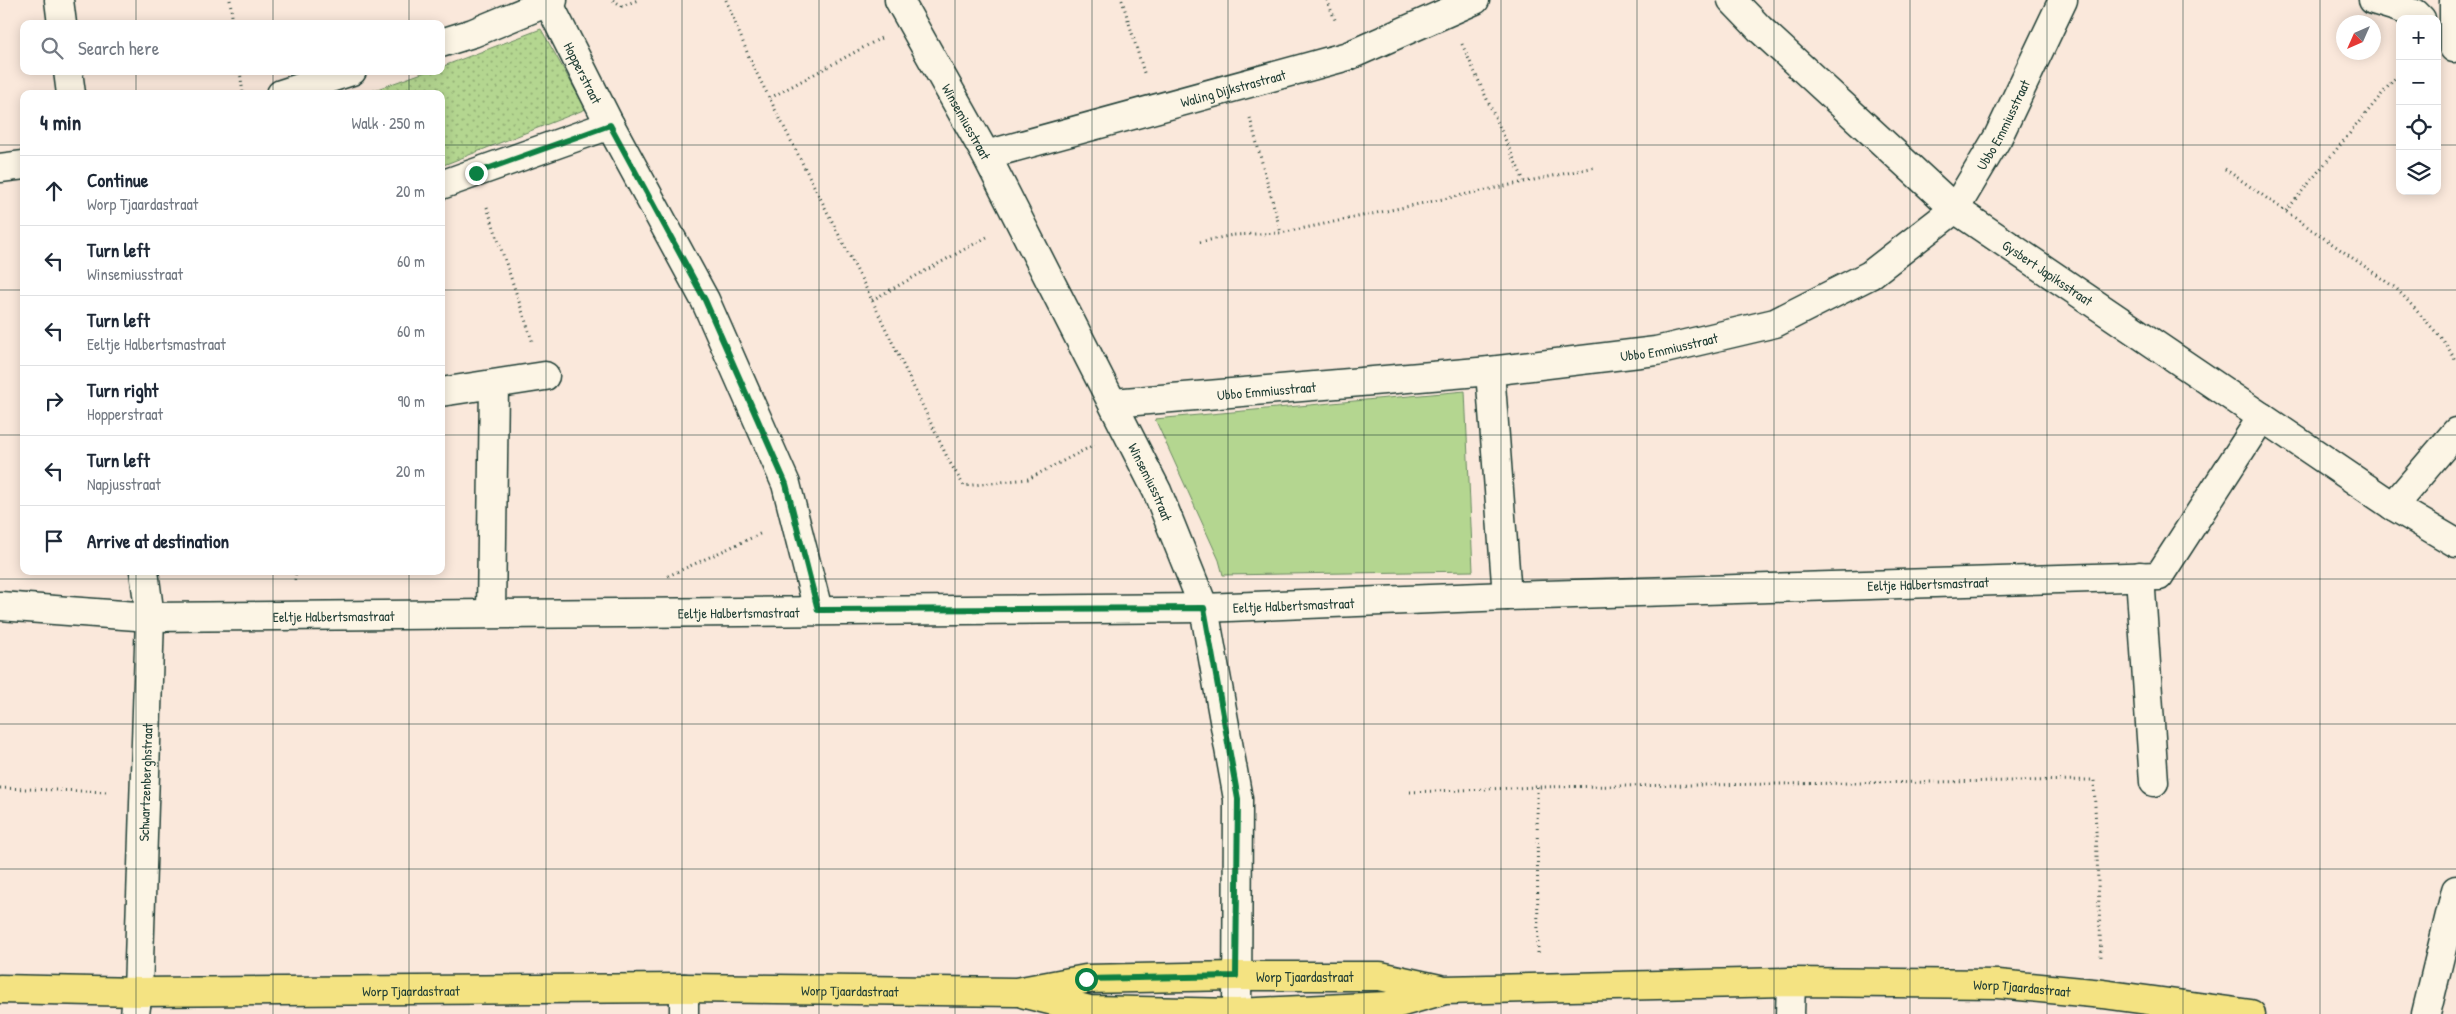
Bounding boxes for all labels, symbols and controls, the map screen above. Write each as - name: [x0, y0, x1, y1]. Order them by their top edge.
- north arrow: [2336, 15, 2381, 60]
- map controls: [2396, 15, 2441, 195]
- button: +: [2396, 15, 2441, 60]
- search box: [20, 20, 445, 75]
- icon: search: [38, 34, 66, 62]
- text: Search here: [78, 35, 159, 61]
- street label: Hopperstraat: [560, 39, 607, 107]
- button: −: [2396, 60, 2441, 105]
- street label: Waling Dijkstrastraat: [1178, 64, 1288, 111]
- street label: Ubbo Emmiusstraat: [1971, 76, 2034, 173]
- street label: Winsemiusstraat: [938, 80, 996, 162]
- button: locate: [2396, 105, 2441, 150]
- text: 4 min: [40, 108, 81, 137]
- text: Walk · 250 m: [351, 112, 425, 134]
- button: layers: [2396, 150, 2441, 195]
- route end: [465, 162, 488, 185]
- text: Continue: [87, 167, 148, 193]
- icon: ahead: [40, 177, 68, 205]
- text: 20 m: [396, 180, 425, 202]
- text: Worp Tjaardastraat: [87, 193, 198, 215]
- street label: Gysbert Japiksstraat: [1999, 235, 2097, 310]
- text: Turn left: [87, 237, 150, 263]
- icon: left: [40, 247, 68, 275]
- text: 60 m: [397, 250, 425, 272]
- text: Winsemiusstraat: [87, 263, 183, 285]
- text: Turn left: [87, 307, 150, 333]
- icon: left: [40, 317, 68, 345]
- text: 60 m: [397, 320, 425, 342]
- street label: Ubbo Emmiusstraat: [1619, 327, 1720, 365]
- text: Eeltje Halbertsmastraat: [87, 333, 226, 355]
- street label: Ubbo Emmiusstraat: [1216, 376, 1317, 404]
- text: Turn right: [87, 377, 158, 403]
- icon: right: [40, 387, 68, 415]
- text: 90 m: [397, 390, 425, 412]
- text: Hopperstraat: [87, 403, 163, 425]
- street label: Winsemiusstraat: [1125, 440, 1178, 524]
- text: Turn left: [87, 447, 150, 473]
- icon: left: [40, 457, 68, 485]
- text: 20 m: [396, 460, 425, 482]
- text: Napjusstraat: [87, 473, 161, 495]
- icon: arrive: [40, 527, 68, 555]
- text: Arrive at destination: [87, 528, 229, 554]
- street label: Eeltje Halbertsmastraat: [1867, 572, 1989, 595]
- street label: Eeltje Halbertsmastraat: [1232, 593, 1355, 617]
- street label: Eeltje Halbertsmastraat: [678, 602, 800, 623]
- street label: Eeltje Halbertsmastraat: [273, 605, 395, 626]
- street label: Schwartzenberghstraat: [133, 723, 156, 842]
- street label: Worp Tjaardastraat: [1256, 967, 1354, 987]
- route start: [1075, 968, 1098, 991]
- street label: Worp Tjaardastraat: [1973, 974, 2072, 1000]
- street label: Worp Tjaardastraat: [362, 980, 460, 1001]
- street label: Worp Tjaardastraat: [801, 980, 899, 1000]

